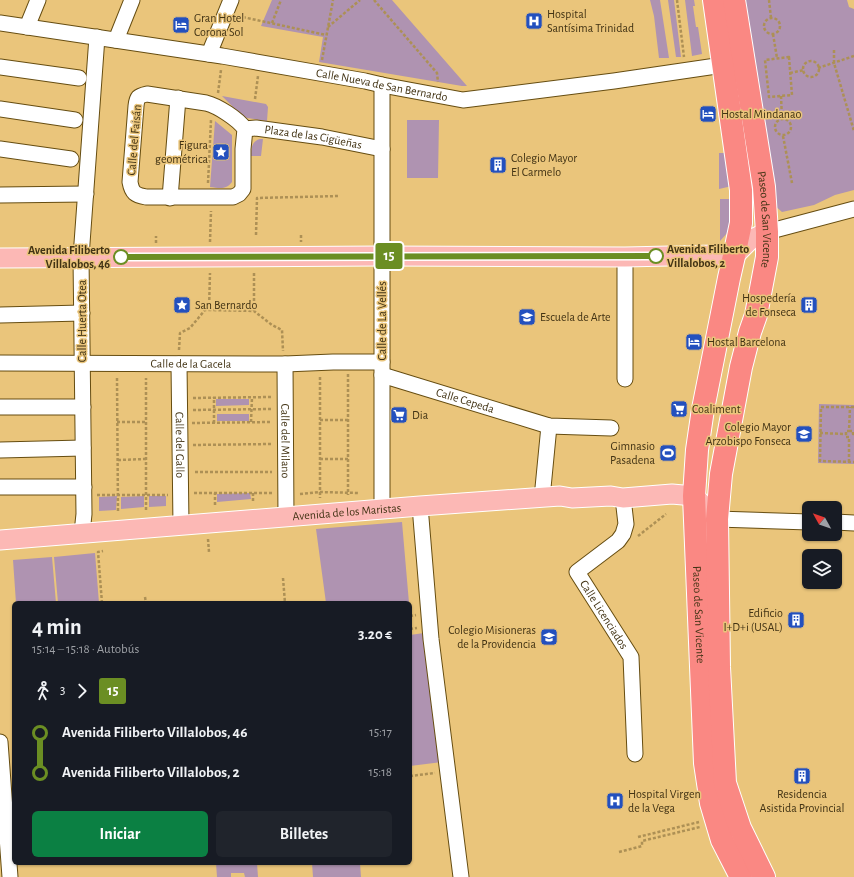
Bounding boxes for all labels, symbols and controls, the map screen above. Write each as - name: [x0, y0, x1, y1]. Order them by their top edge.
- place label: Hospital Santísima Trinidad: [547, 8, 634, 34]
- hospital icon: Hospital Santísima Trinidad: [524, 11, 544, 31]
- place label: Gran Hotel Corona Sol: [194, 12, 244, 38]
- hotel icon: Gran Hotel Corona Sol: [171, 15, 191, 35]
- street label: Calle Nueva de San Bernardo: [315, 67, 449, 103]
- street label: Calle del Faisán: [125, 104, 143, 176]
- hotel icon: Hostal Mindanao: [698, 104, 718, 124]
- place label: Hostal Mindanao: [721, 108, 802, 120]
- street label: Plaza de las Cigüeñas: [264, 123, 363, 151]
- place label: Figura geométrica: [155, 139, 208, 165]
- place icon: Figura geométrica: [211, 142, 231, 162]
- place label: Colegio Mayor El Carmelo: [511, 152, 577, 178]
- building icon: Colegio Mayor El Carmelo: [488, 155, 508, 175]
- street label: Paseo de San Vicente: [756, 170, 773, 269]
- line badge: 15: [371, 243, 407, 269]
- place label: Avenida Filiberto Villalobos, 2: [667, 243, 749, 269]
- place label: Avenida Filiberto Villalobos, 46: [28, 244, 110, 270]
- marker: Avenida Filiberto Villalobos, 2: [648, 248, 664, 264]
- marker: Avenida Filiberto Villalobos, 46: [113, 249, 129, 265]
- text: 15: [383, 249, 395, 263]
- street label: Calle Huerta Otea: [76, 279, 88, 362]
- street label: Calle de La Vellés: [376, 281, 388, 361]
- place label: Hospedería de Fonseca: [742, 292, 796, 318]
- place icon: San Bernardo: [172, 295, 192, 315]
- building icon: Hospedería de Fonseca: [799, 295, 819, 315]
- place label: San Bernardo: [195, 299, 257, 311]
- school or university icon: Escuela de Arte: [517, 307, 537, 327]
- place label: Escuela de Arte: [540, 311, 611, 323]
- hotel icon: Hostal Barcelona: [684, 332, 704, 352]
- place label: Hostal Barcelona: [707, 336, 786, 348]
- street label: Calle de la Gacela: [151, 358, 232, 370]
- street label: Calle Cepeda: [435, 386, 496, 415]
- supermarket icon: Coaliment: [669, 399, 689, 419]
- place label: Coaliment: [692, 403, 741, 415]
- street label: Calle del Milano: [279, 404, 292, 479]
- supermarket icon: Dia: [389, 405, 409, 425]
- place label: Dia: [412, 409, 429, 421]
- street label: Calle del Gallo: [174, 412, 186, 478]
- place label: Colegio Mayor Arzobispo Fonseca: [705, 421, 791, 447]
- school or university icon: Colegio Mayor Arzobispo Fonseca: [794, 424, 814, 444]
- place label: Gimnasio Pasadena: [610, 440, 655, 466]
- sports icon: Gimnasio Pasadena: [658, 443, 678, 463]
- north arrow: [802, 501, 842, 541]
- map controls: [802, 501, 842, 589]
- street label: Avenida de los Maristas: [292, 502, 402, 522]
- button: layers: [802, 549, 842, 589]
- street label: Paseo de San Vicente: [691, 566, 707, 664]
- street label: Calle Licenciados: [578, 578, 630, 651]
- place label: Edificio I+D+i (USAL): [723, 607, 783, 633]
- building icon: Edificio I+D+i (USAL): [786, 610, 806, 630]
- text: 4 min: [32, 616, 82, 638]
- place label: Colegio Misioneras de la Providencia: [448, 624, 536, 650]
- text: 3.20 €: [358, 627, 392, 642]
- school or university icon: Colegio Misioneras de la Providencia: [539, 627, 559, 647]
- text: 15:14 – 15:18 · Autobús: [32, 643, 139, 656]
- icon: walk: [32, 680, 54, 702]
- icon: forward: [71, 680, 93, 702]
- text: 3: [60, 684, 65, 697]
- text: 15: [107, 684, 118, 698]
- text: Avenida Filiberto Villalobos, 46: [62, 725, 247, 740]
- text: 15:17: [369, 726, 392, 739]
- text: Avenida Filiberto Villalobos, 2: [62, 765, 240, 780]
- text: 15:18: [368, 766, 392, 779]
- building icon: Residencia Asistida Provincial: [792, 766, 812, 786]
- place label: Hospital Virgen de la Vega: [628, 788, 701, 814]
- place label: Residencia Asistida Provincial: [759, 788, 845, 814]
- hospital icon: Hospital Virgen de la Vega: [605, 791, 625, 811]
- button: Iniciar: [32, 811, 208, 857]
- button: Billetes: [216, 811, 392, 857]

